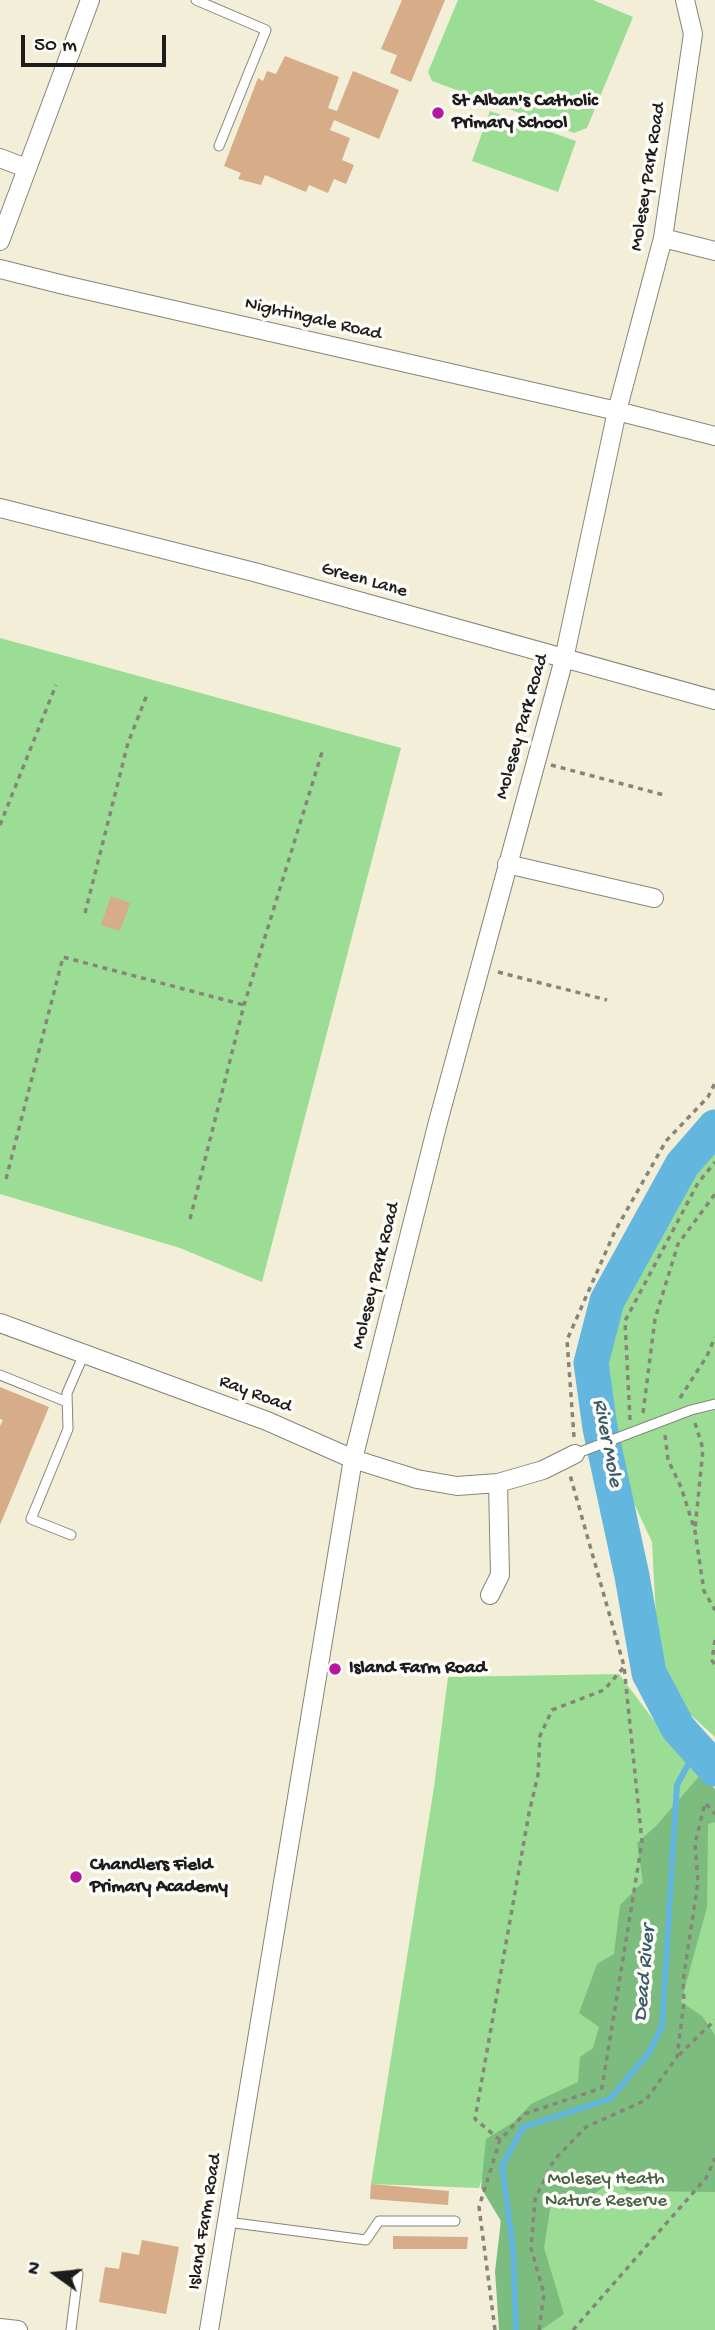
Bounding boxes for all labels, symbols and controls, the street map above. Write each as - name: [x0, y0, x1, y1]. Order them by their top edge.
- scale bar: [24, 21, 170, 65]
- text: 50 m: [34, 34, 77, 59]
- place label: St Alban's Catholic Primary School: [452, 91, 598, 135]
- street label: Molesey Park Road: [626, 101, 672, 253]
- marker: St Alban's Catholic Primary School: [430, 105, 446, 121]
- street label: Nightingale Road: [242, 293, 384, 347]
- street label: Green Lane: [318, 558, 410, 604]
- street label: Molesey Park Road: [491, 652, 555, 802]
- street label: Molesey Park Road: [348, 1201, 406, 1351]
- street label: Ray Road: [216, 1371, 294, 1419]
- water label: River Mole: [585, 1397, 627, 1489]
- place label: Island Farm Road: [349, 1658, 486, 1680]
- marker: Island Farm Road: [327, 1661, 343, 1677]
- place label: Chandlers Field Primary Academy: [90, 1855, 228, 1899]
- marker: Chandlers Field Primary Academy: [68, 1869, 84, 1885]
- water label: Dead River: [629, 1925, 663, 2023]
- street label: Island Farm Road: [184, 2152, 228, 2292]
- park label: Molesey Heath Nature Reserve: [545, 2169, 667, 2213]
- north arrow: [21, 2239, 91, 2309]
- text: N: [23, 2259, 48, 2277]

